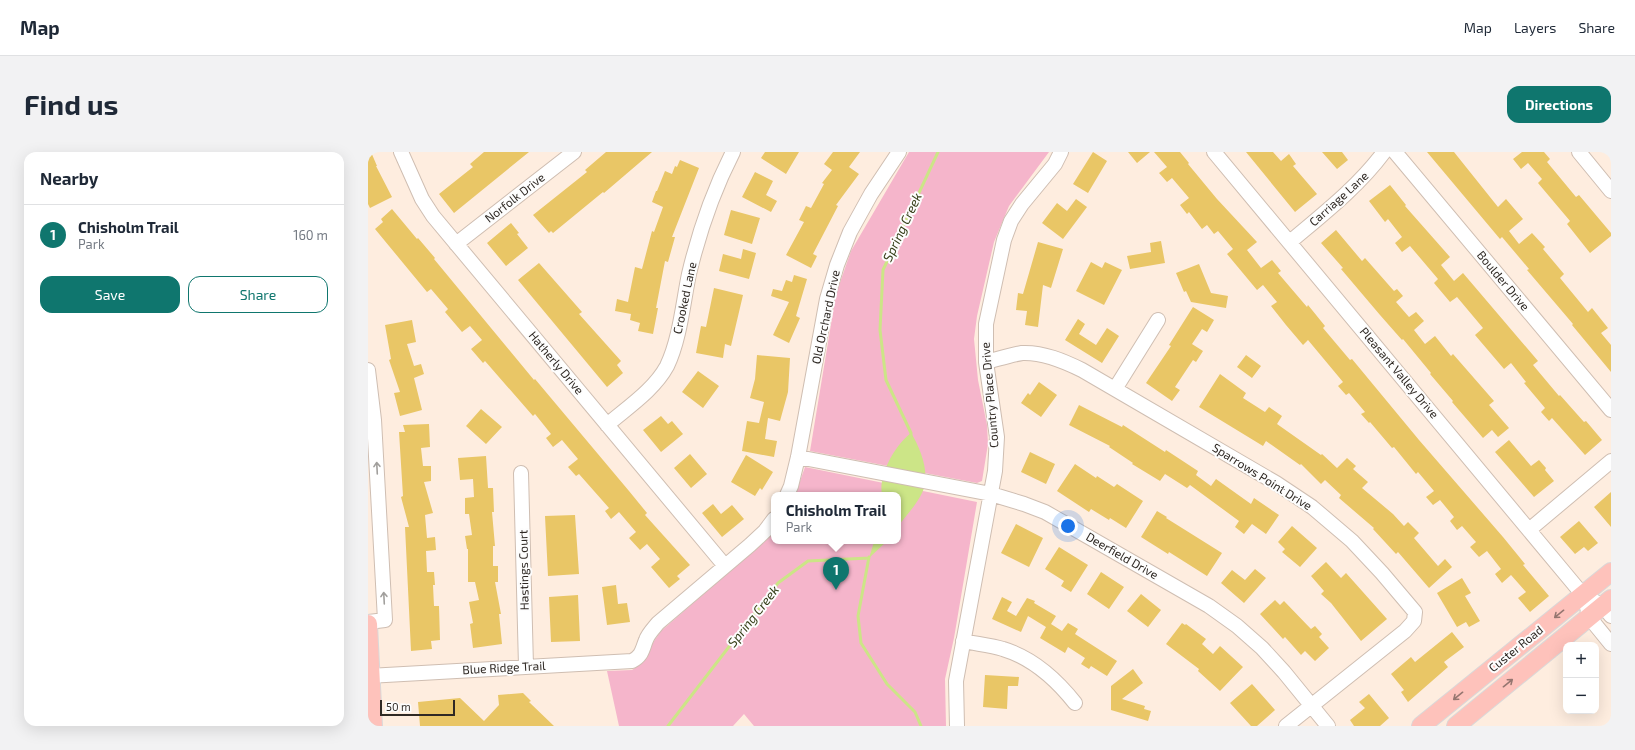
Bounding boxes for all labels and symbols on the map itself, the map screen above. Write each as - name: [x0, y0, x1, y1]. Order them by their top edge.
- street label: Carriage Lane: [1306, 168, 1371, 228]
- street label: Norfolk Drive: [482, 170, 547, 225]
- water label: Spring Creek: [879, 190, 925, 264]
- street label: Boulder Drive: [1475, 248, 1533, 313]
- street label: Crooked Lane: [670, 261, 698, 335]
- street label: Old Orchard Drive: [808, 268, 842, 365]
- street label: Pleasant Valley Drive: [1358, 324, 1442, 421]
- street label: Hatherly Drive: [526, 328, 587, 397]
- street label: Country Place Drive: [977, 342, 1001, 449]
- street label: Sparrows Point Drive: [1210, 440, 1315, 512]
- one-way arrow: [373, 462, 381, 475]
- your location: [1058, 516, 1078, 536]
- street label: Hastings Court: [515, 529, 531, 610]
- street label: Deerfield Drive: [1084, 529, 1161, 581]
- pin: 1: [823, 557, 849, 590]
- water label: Spring Creek: [724, 582, 782, 650]
- one-way arrow: [380, 592, 388, 605]
- one-way arrow: [1554, 610, 1565, 619]
- street label: Custer Road: [1485, 622, 1545, 674]
- street label: Blue Ridge Trail: [462, 658, 546, 676]
- one-way arrow: [1503, 679, 1513, 688]
- one-way arrow: [1452, 691, 1463, 700]
- scale bar: [380, 698, 455, 717]

